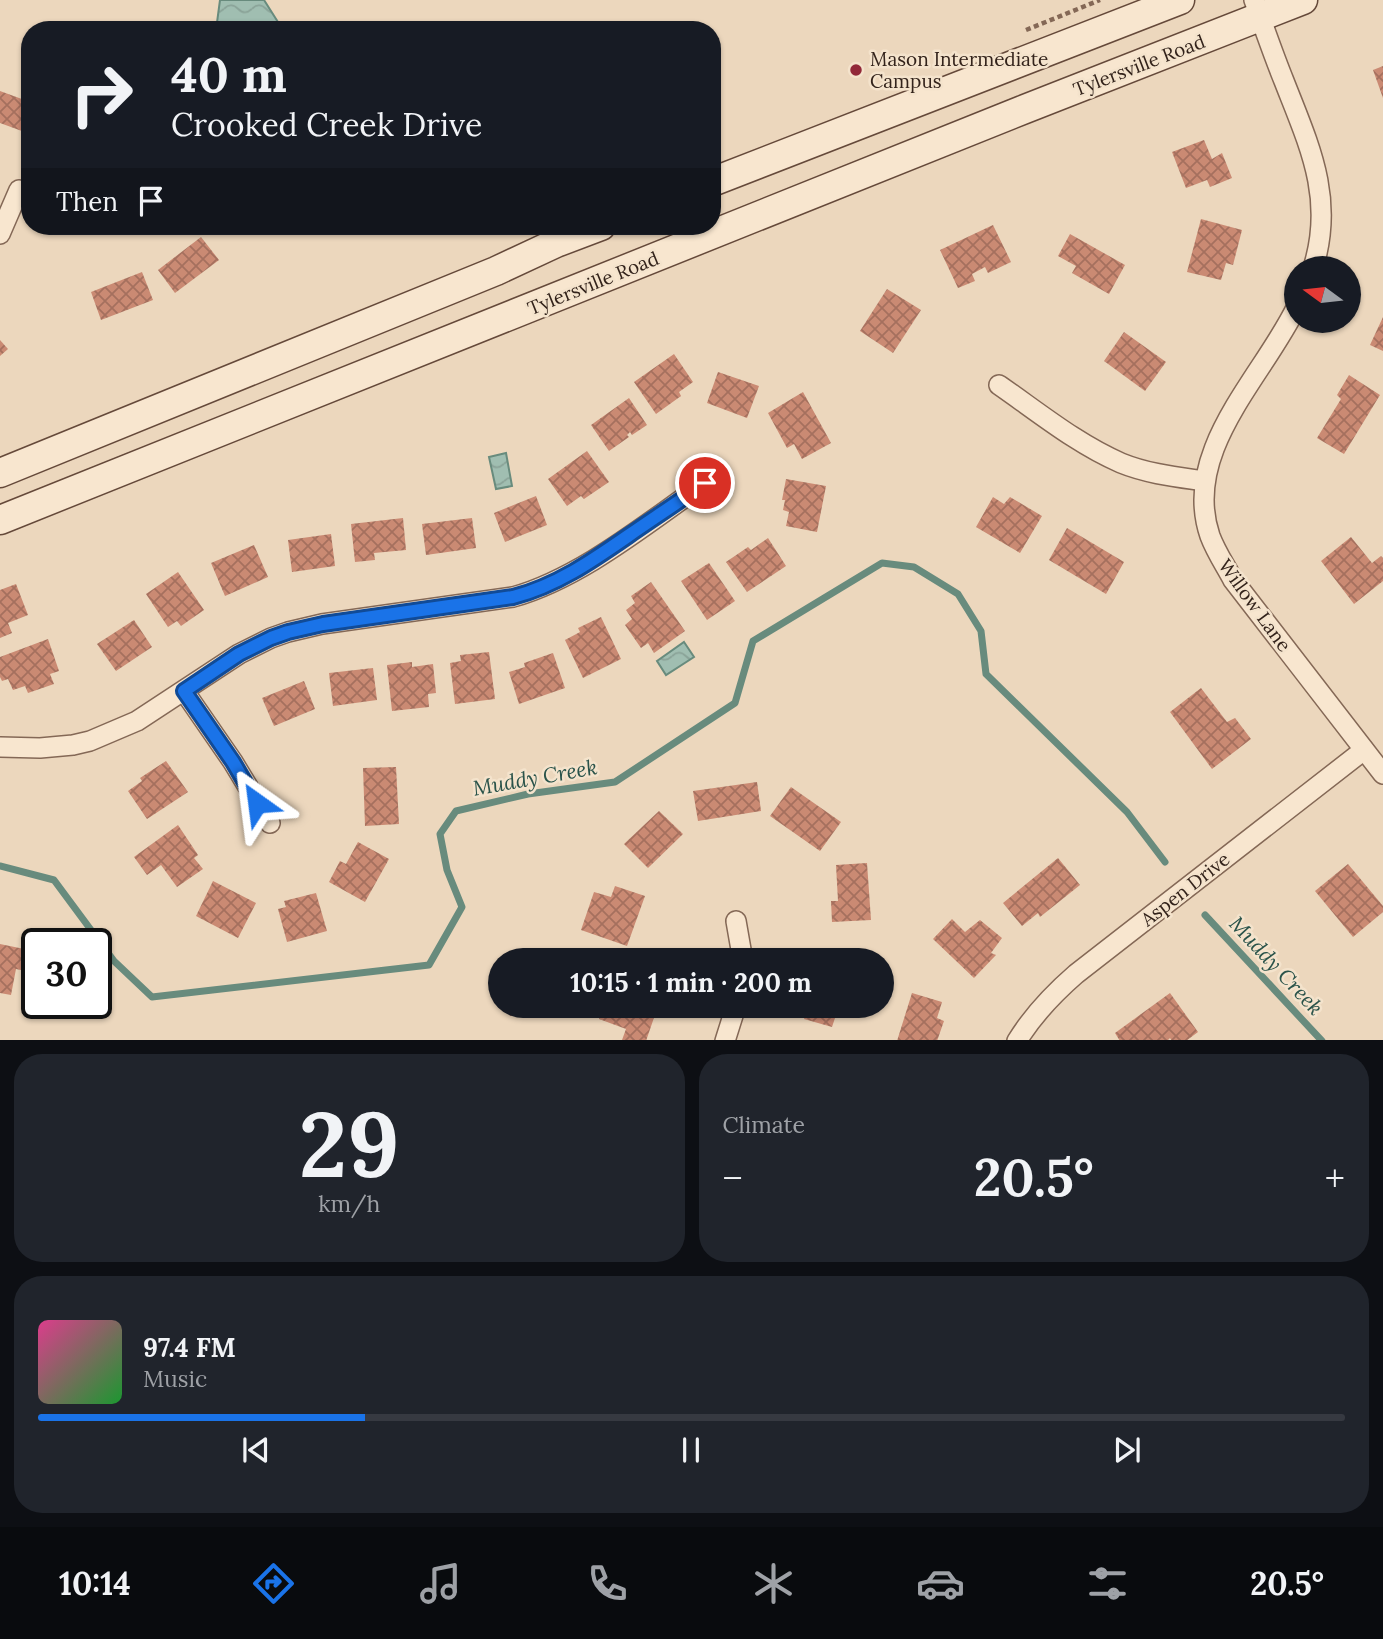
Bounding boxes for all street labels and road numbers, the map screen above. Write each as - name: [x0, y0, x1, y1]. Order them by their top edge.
- street label: Tylersville Road: [1070, 29, 1208, 101]
- street label: Tylersville Road: [524, 246, 662, 320]
- street label: Willow Lane: [1213, 554, 1297, 656]
- street label: Aspen Drive: [1135, 847, 1234, 932]

